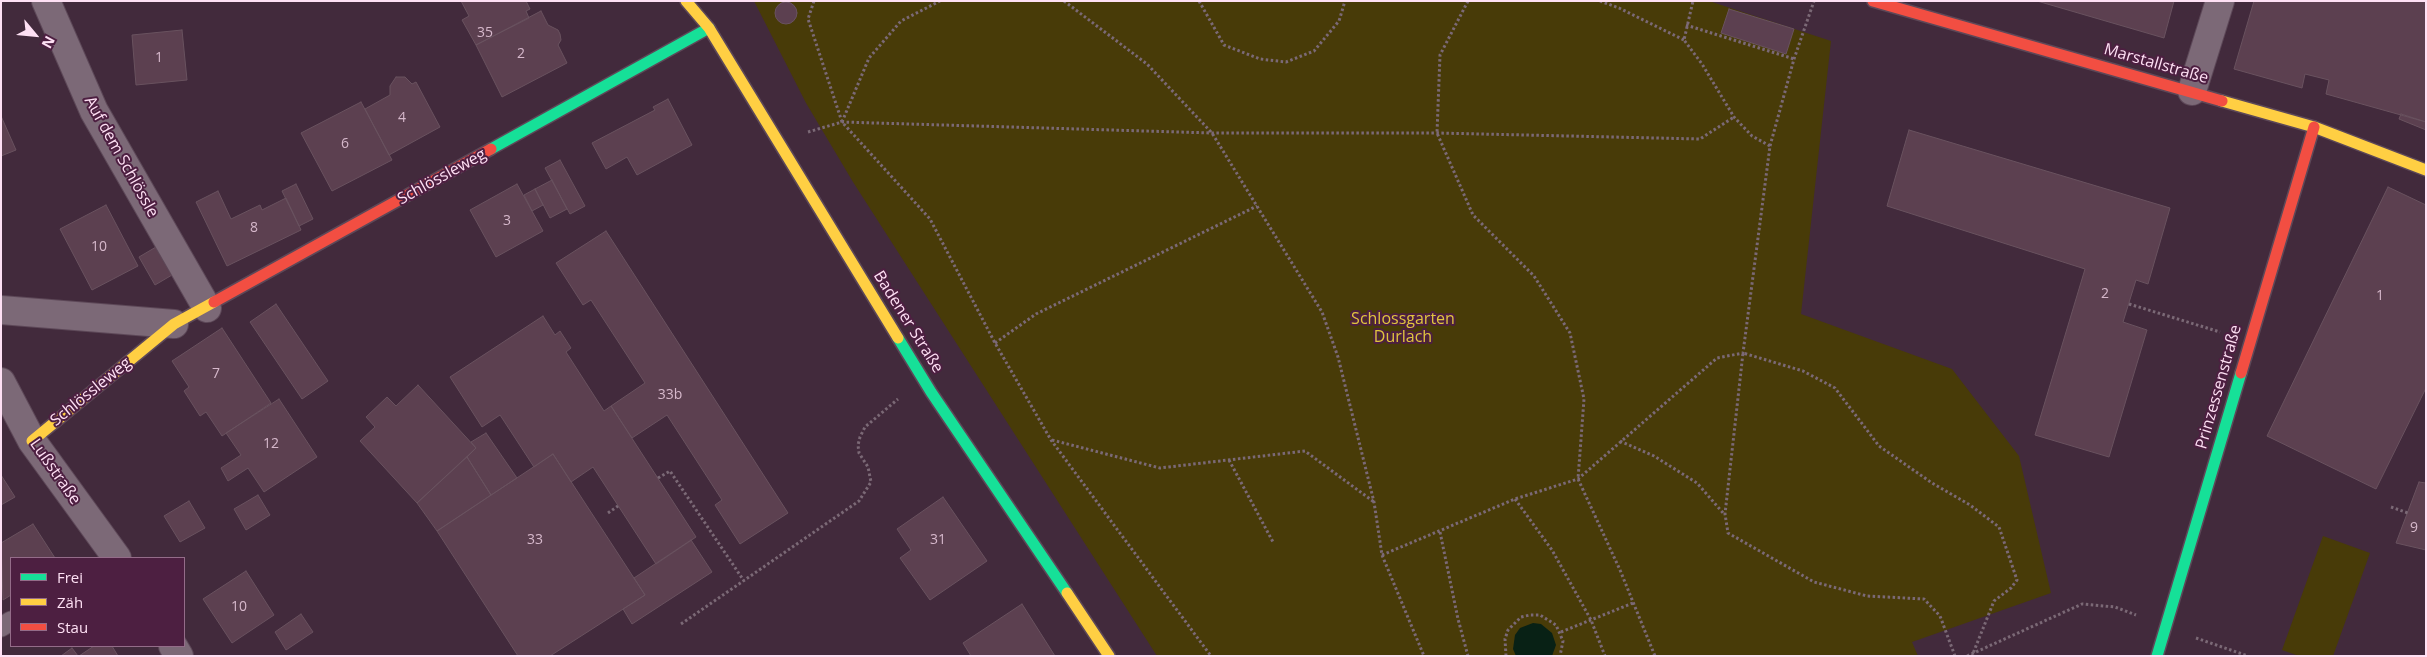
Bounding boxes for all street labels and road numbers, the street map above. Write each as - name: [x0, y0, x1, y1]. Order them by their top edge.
- street label: Marstallstraße: [2102, 40, 2210, 88]
- street label: Auf dem Schlössle: [80, 93, 162, 221]
- street label: Schlössleweg: [394, 145, 490, 209]
- street label: Badener Straße: [869, 268, 947, 376]
- street label: Prinzessenstraße: [2192, 323, 2246, 451]
- street label: Schlössleweg: [47, 354, 135, 430]
- street label: Lußstraße: [25, 435, 85, 509]

